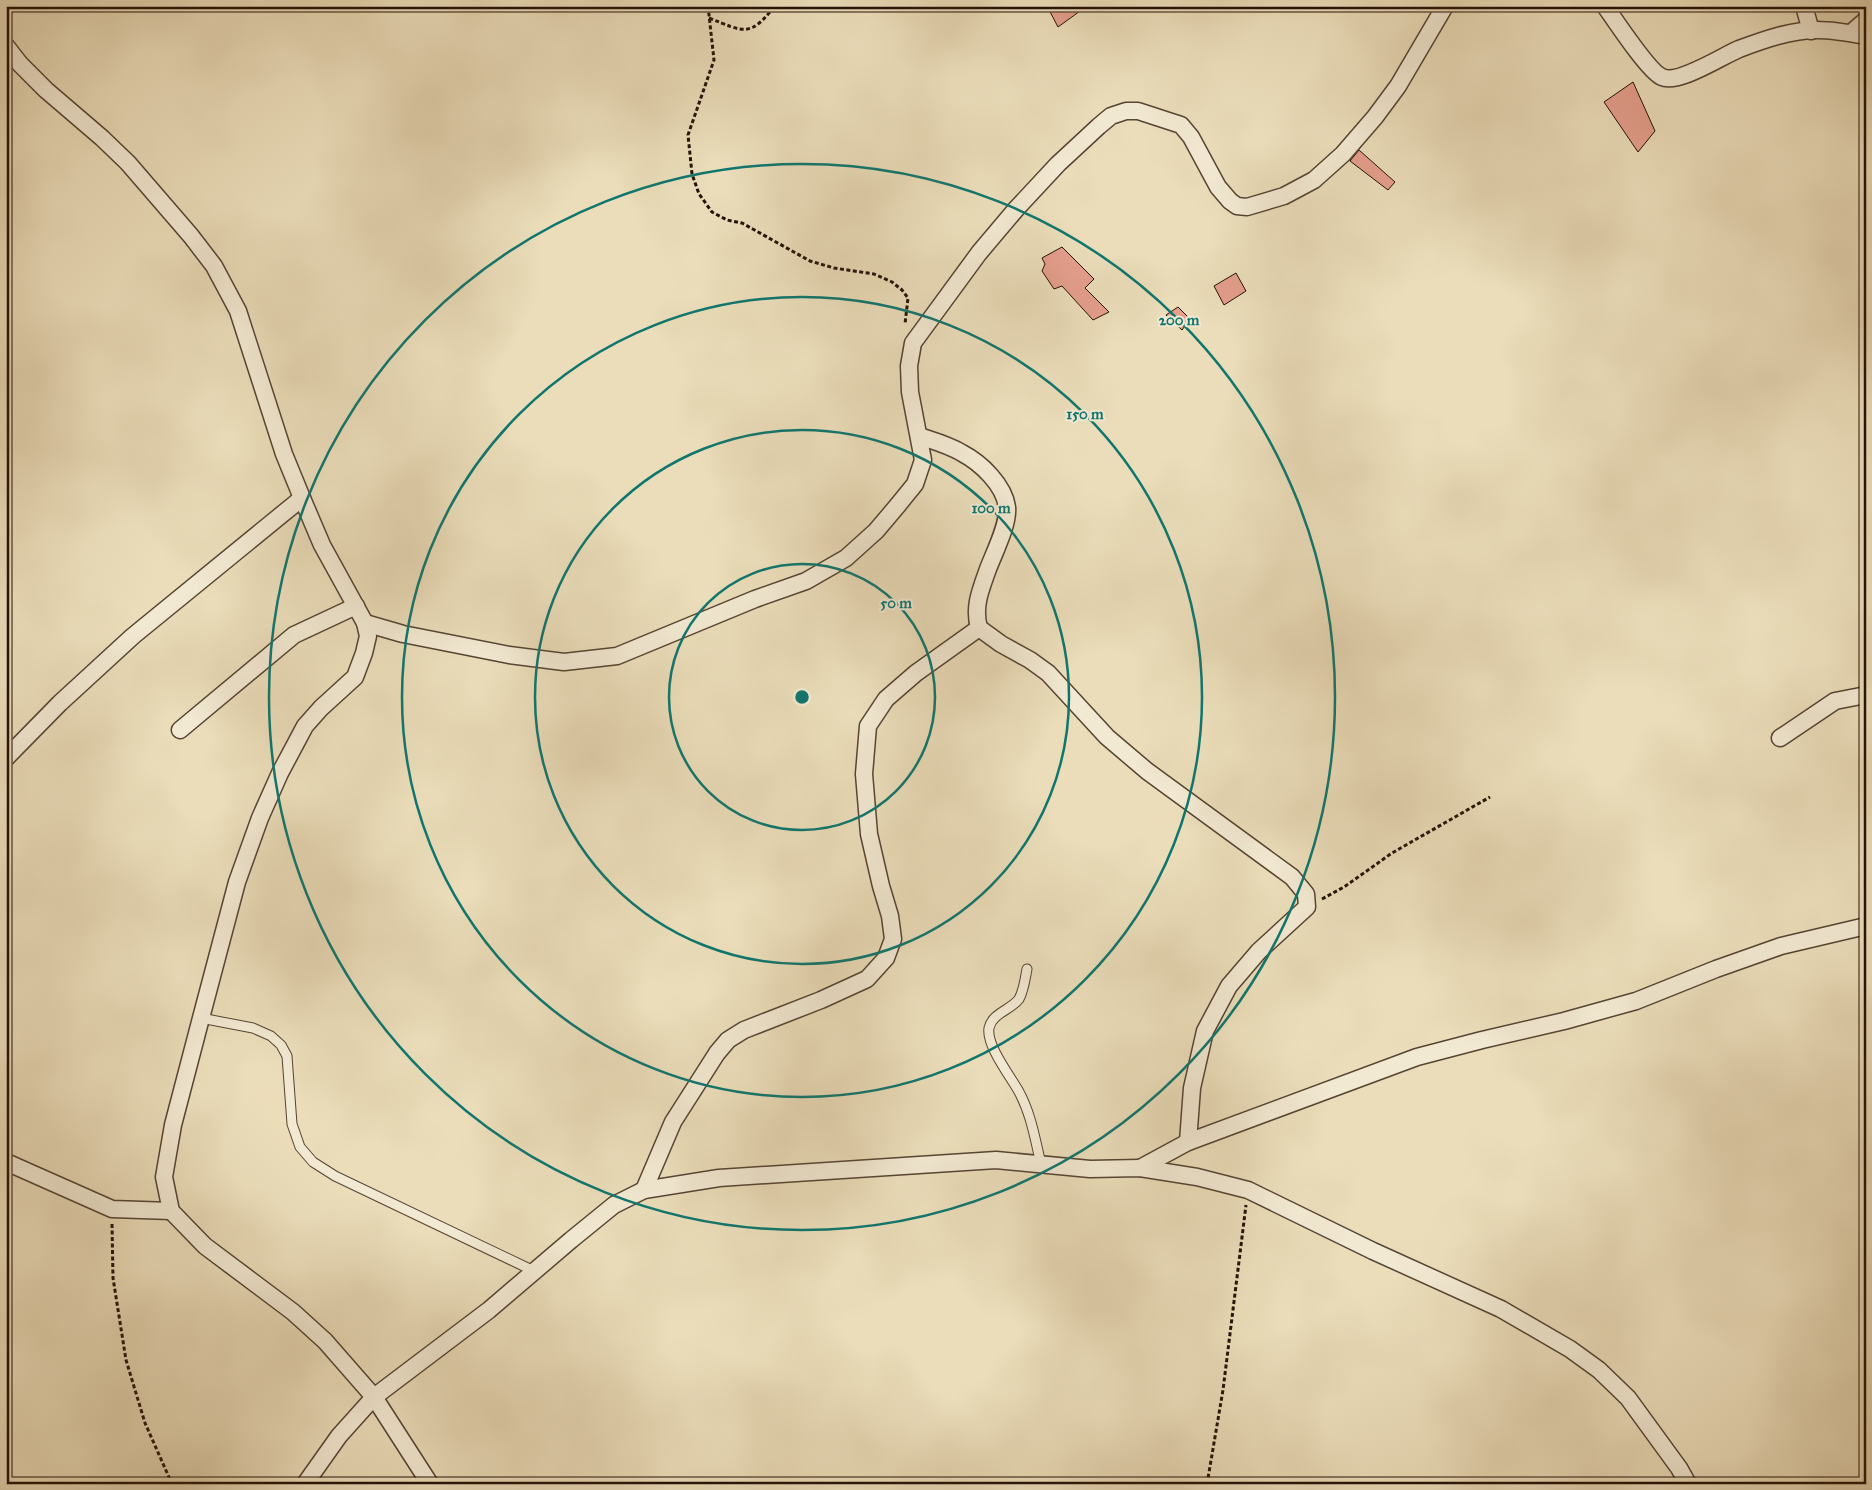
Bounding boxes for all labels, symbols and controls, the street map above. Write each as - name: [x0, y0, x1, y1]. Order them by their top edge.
- text: 200 m: [1159, 311, 1200, 329]
- text: 150 m: [1066, 405, 1104, 423]
- text: 100 m: [971, 499, 1011, 517]
- text: 50 m: [880, 594, 912, 612]
- centre of rings: [793, 688, 811, 706]

